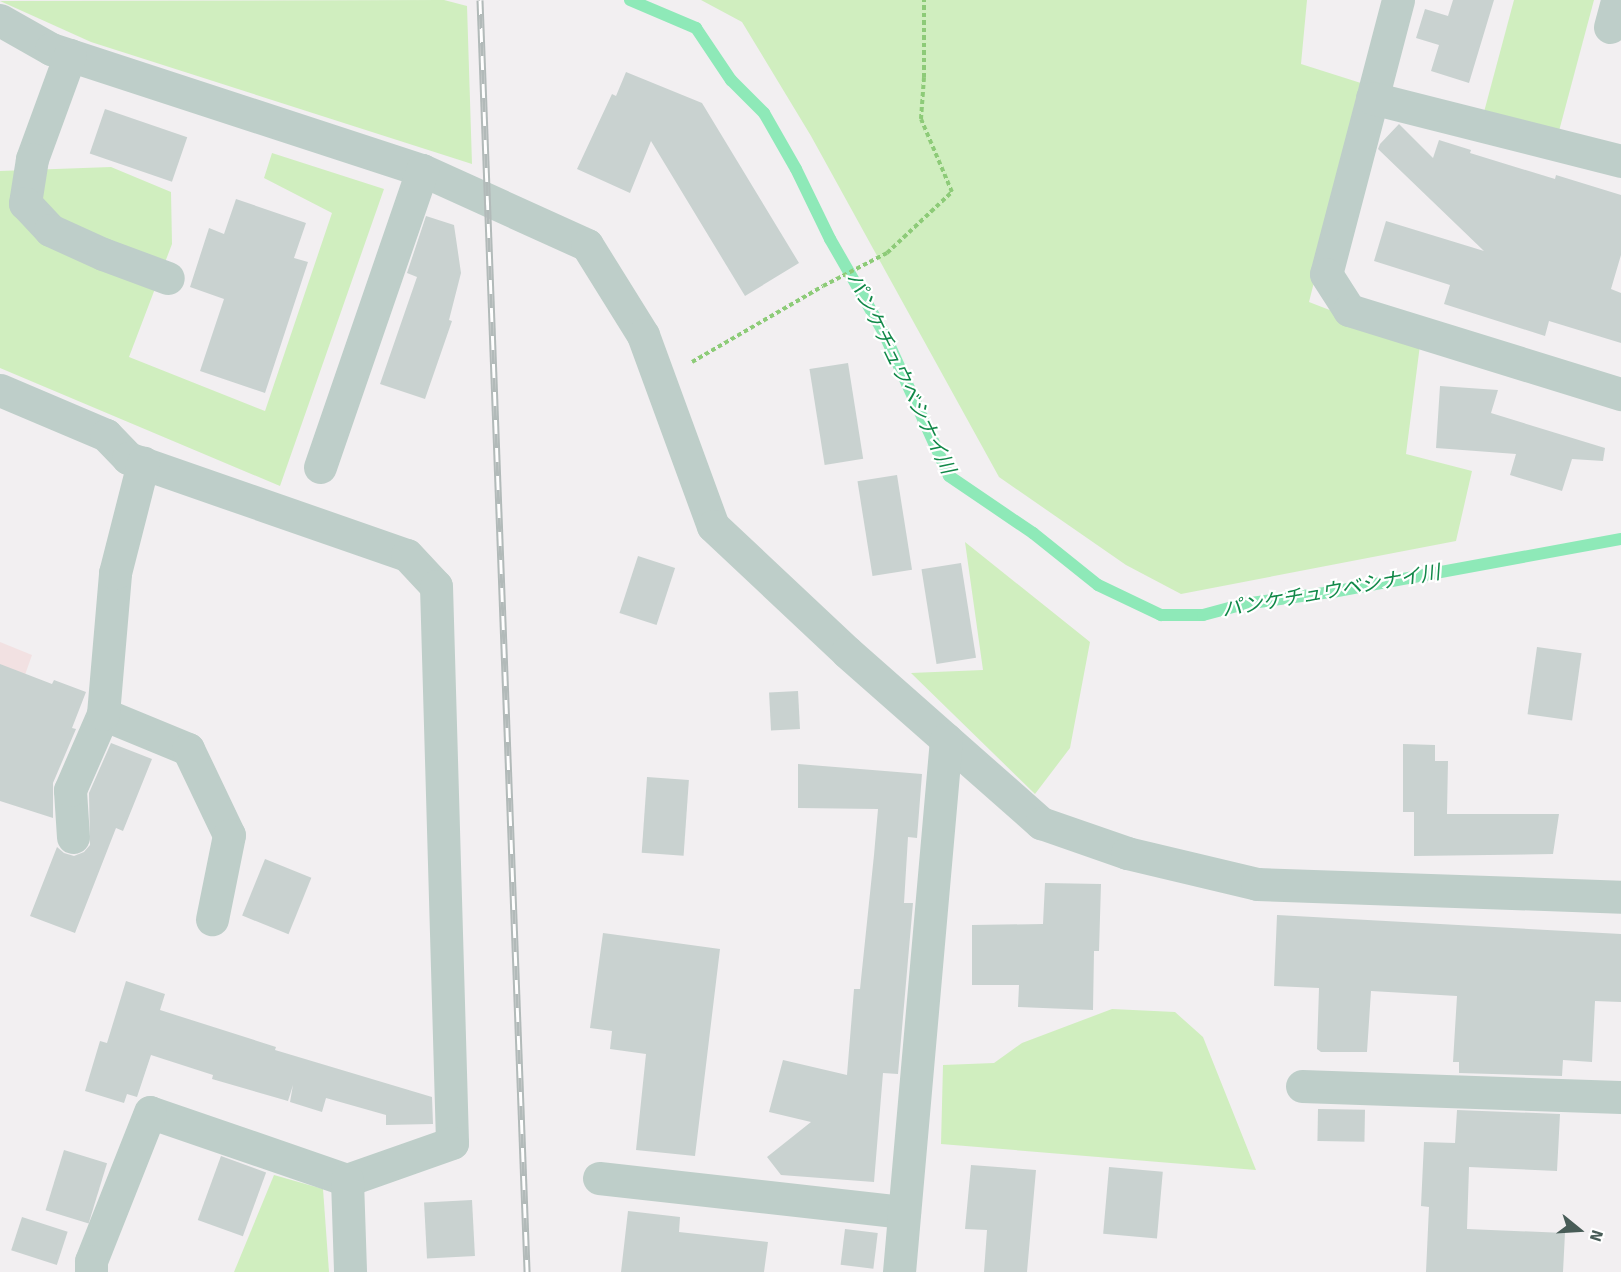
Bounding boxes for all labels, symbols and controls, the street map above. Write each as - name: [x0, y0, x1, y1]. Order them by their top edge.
- water label: パンケチュウベシナイ川: [842, 269, 960, 477]
- water label: パンケチュウベシナイ川: [1221, 560, 1441, 622]
- north arrow: [1549, 1200, 1609, 1260]
- text: N: [1585, 1227, 1607, 1244]

